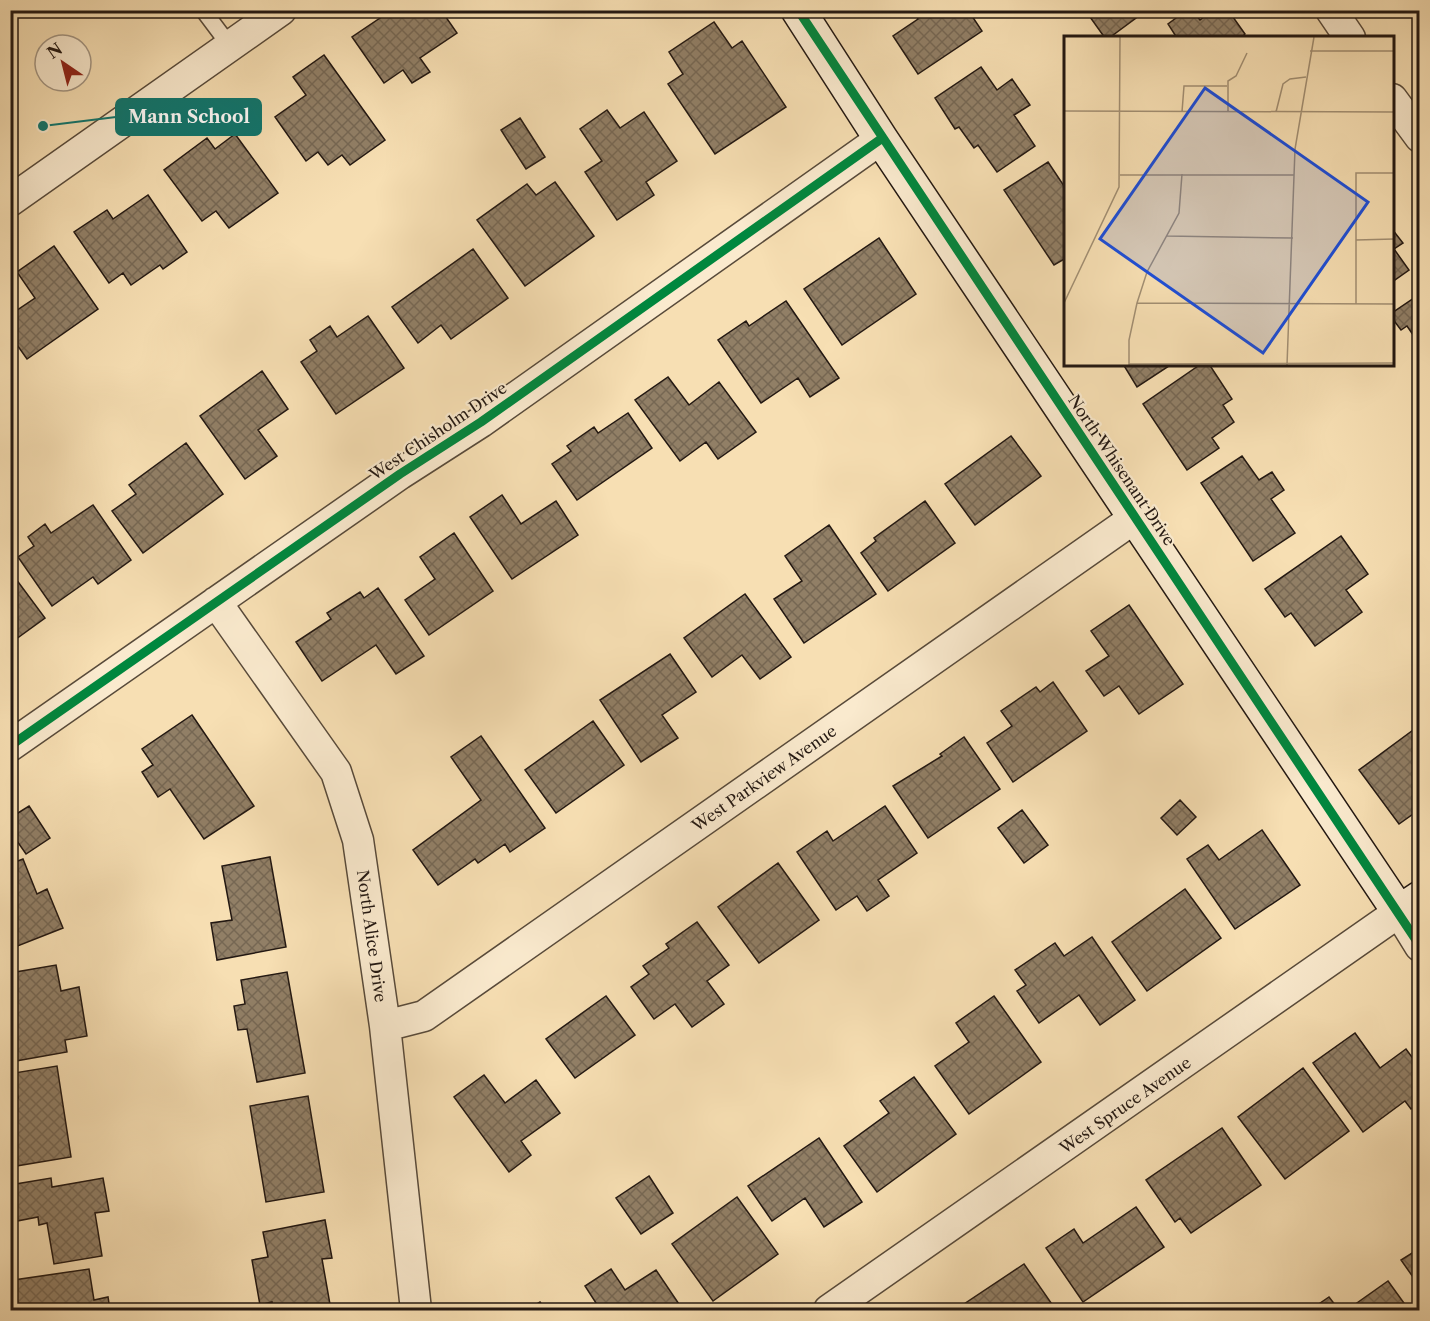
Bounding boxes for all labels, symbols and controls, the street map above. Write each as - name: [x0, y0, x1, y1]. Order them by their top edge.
- north arrow: [33, 33, 93, 93]
- inset map: [1064, 36, 1394, 366]
- text: N: [43, 38, 66, 63]
- callout: Mann School: [116, 99, 261, 135]
- text: Mann School: [128, 106, 250, 128]
- street label: West Chisholm Drive: [365, 378, 511, 485]
- street label: North Whisenant Drive: [1064, 391, 1180, 549]
- street label: West Parkview Avenue: [687, 721, 840, 836]
- street label: North Alice Drive: [353, 869, 391, 1003]
- street label: West Spruce Avenue: [1055, 1052, 1195, 1158]

